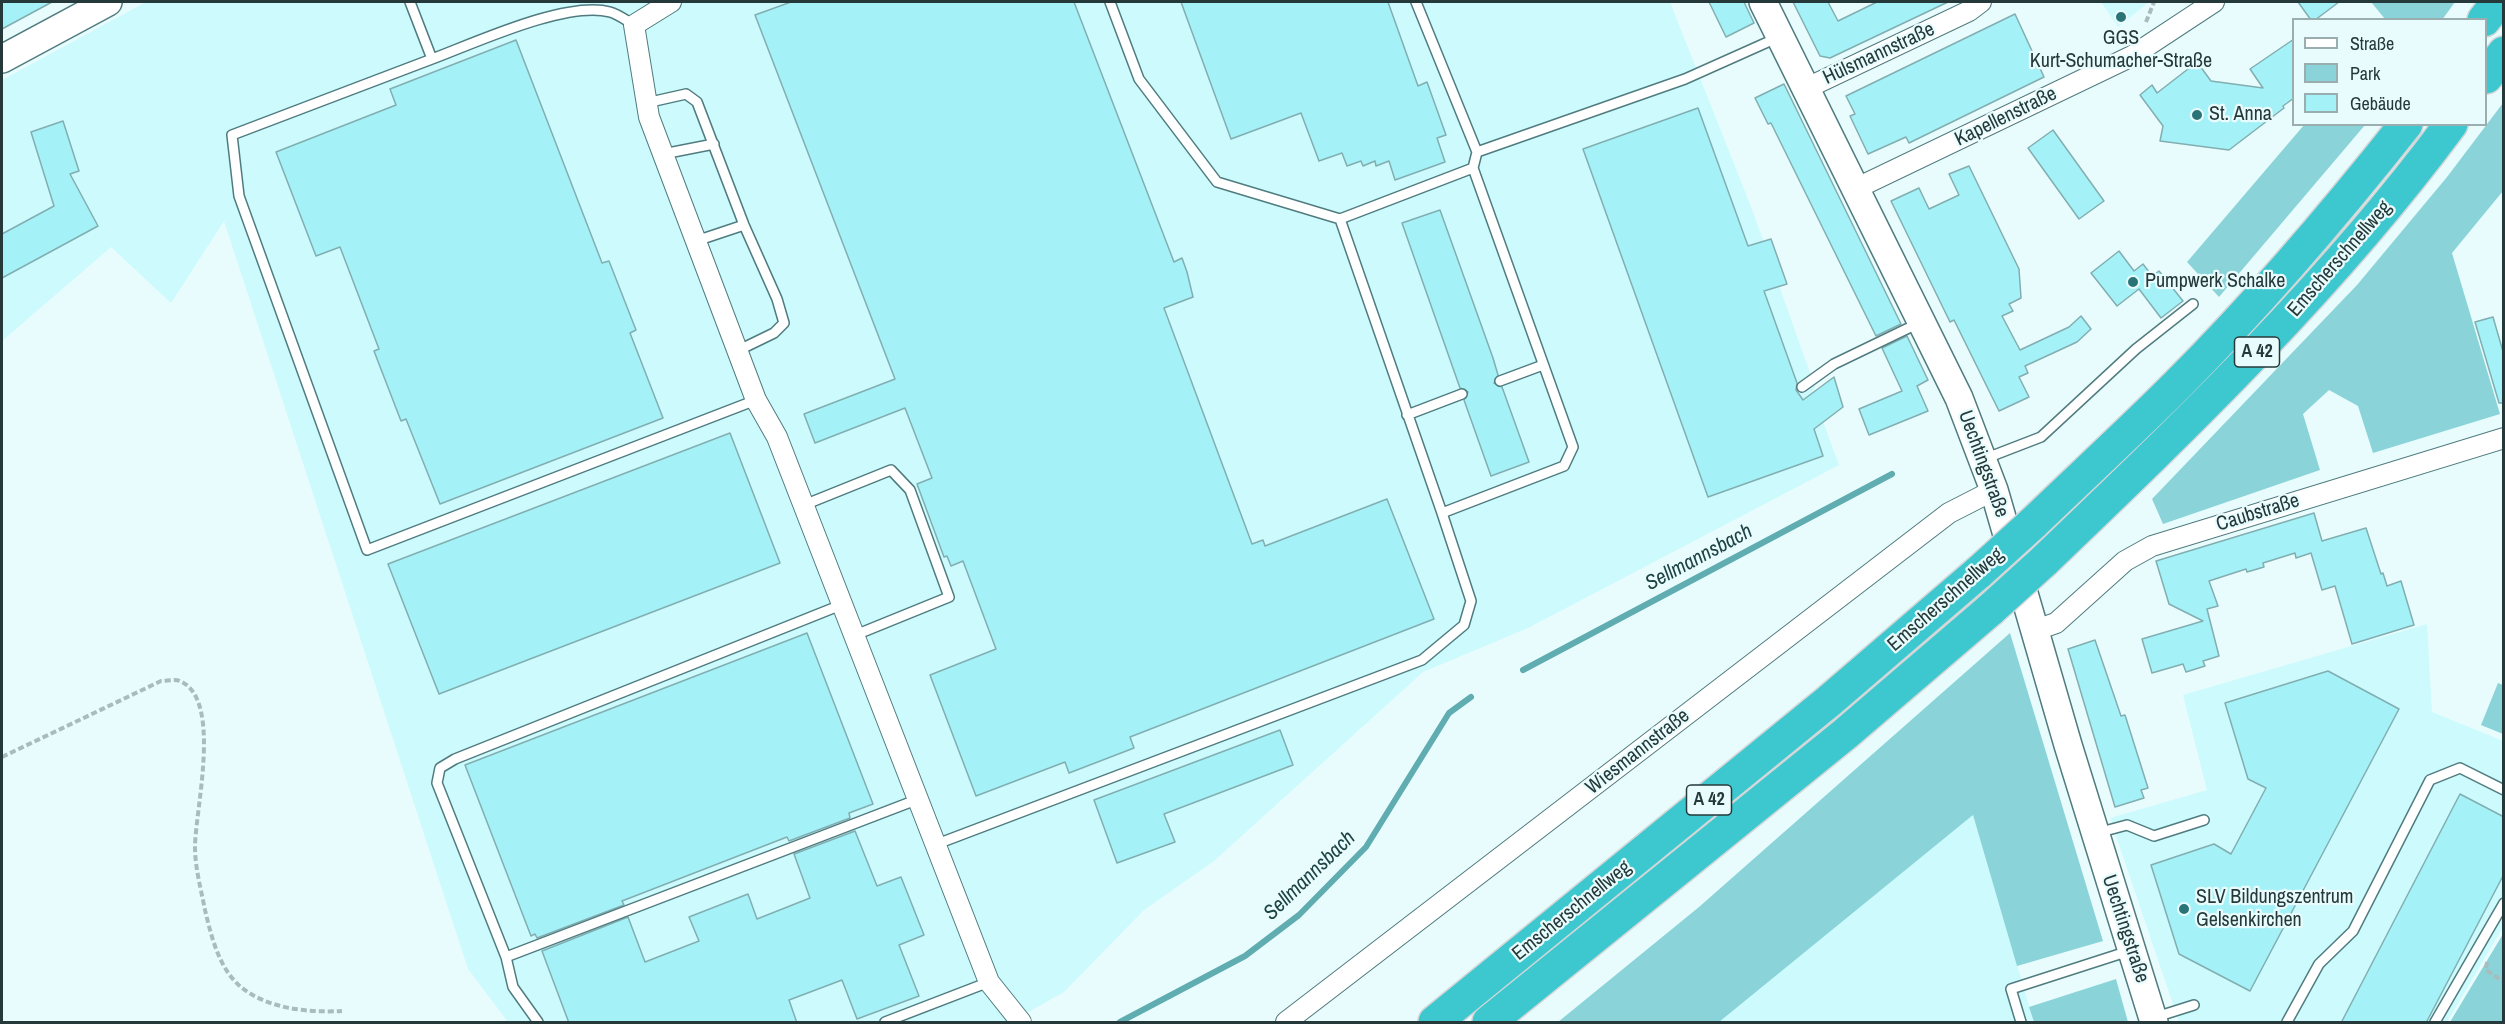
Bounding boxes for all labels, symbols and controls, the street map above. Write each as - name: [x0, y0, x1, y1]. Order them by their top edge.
- marker: GGS Kurt-Schumacher-Straße: [2114, 10, 2128, 24]
- street label: Hülsmannstraße: [1819, 18, 1939, 90]
- legend: [2292, 18, 2487, 126]
- place label: GGS Kurt-Schumacher-Straße: [2030, 27, 2212, 74]
- text: Straße: [2350, 31, 2394, 56]
- text: Park: [2350, 61, 2380, 86]
- street label: Kapellenstraße: [1951, 82, 2061, 152]
- text: Gebäude: [2350, 91, 2411, 116]
- place label: St. Anna: [2209, 103, 2272, 127]
- marker: St. Anna: [2190, 108, 2204, 122]
- street label: Emscherschnellweg: [2283, 196, 2397, 322]
- place label: Pumpwerk Schalke: [2145, 270, 2285, 294]
- marker: Pumpwerk Schalke: [2126, 275, 2140, 289]
- road number: A 42: [2234, 337, 2280, 367]
- street label: Uechtingstraße: [1953, 407, 2013, 521]
- street label: Caubstraße: [2214, 489, 2302, 537]
- water label: Sellmannsbach: [1641, 519, 1757, 597]
- street label: Emscherschnellweg: [1883, 543, 2009, 657]
- street label: Wiesmannstraße: [1581, 704, 1695, 800]
- road number: A 42: [1686, 785, 1732, 815]
- water label: Sellmannsbach: [1259, 826, 1361, 926]
- street label: Emscherschnellweg: [1508, 856, 1636, 966]
- street label: Uechtingstraße: [2096, 872, 2154, 986]
- place label: SLV Bildungszentrum Gelsenkirchen: [2196, 886, 2353, 933]
- marker: SLV Bildungszentrum Gelsenkirchen: [2177, 902, 2191, 916]

